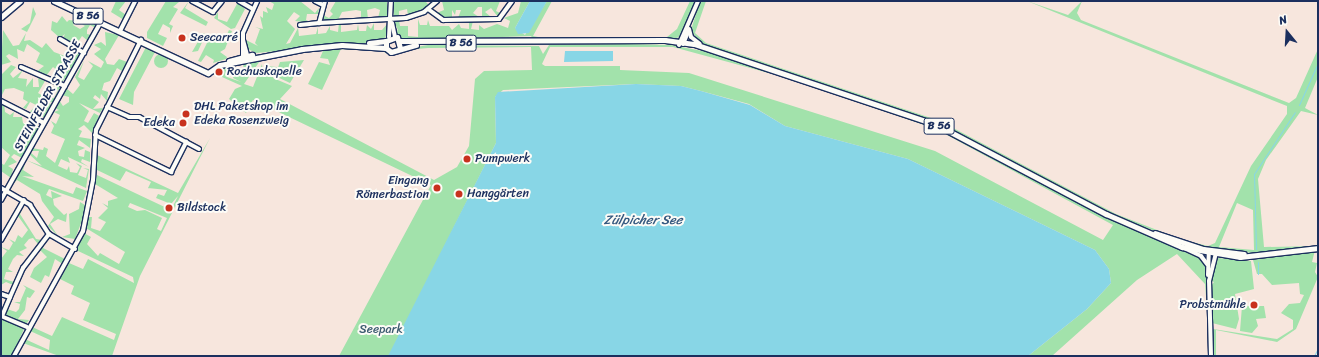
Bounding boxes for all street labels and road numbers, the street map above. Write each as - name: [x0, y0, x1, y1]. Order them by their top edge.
- road number: B 56: [72, 7, 104, 25]
- road number: B 56: [445, 34, 477, 52]
- street label: STEINFELDER STRASSE: [11, 37, 85, 155]
- road number: B 56: [923, 117, 955, 135]

